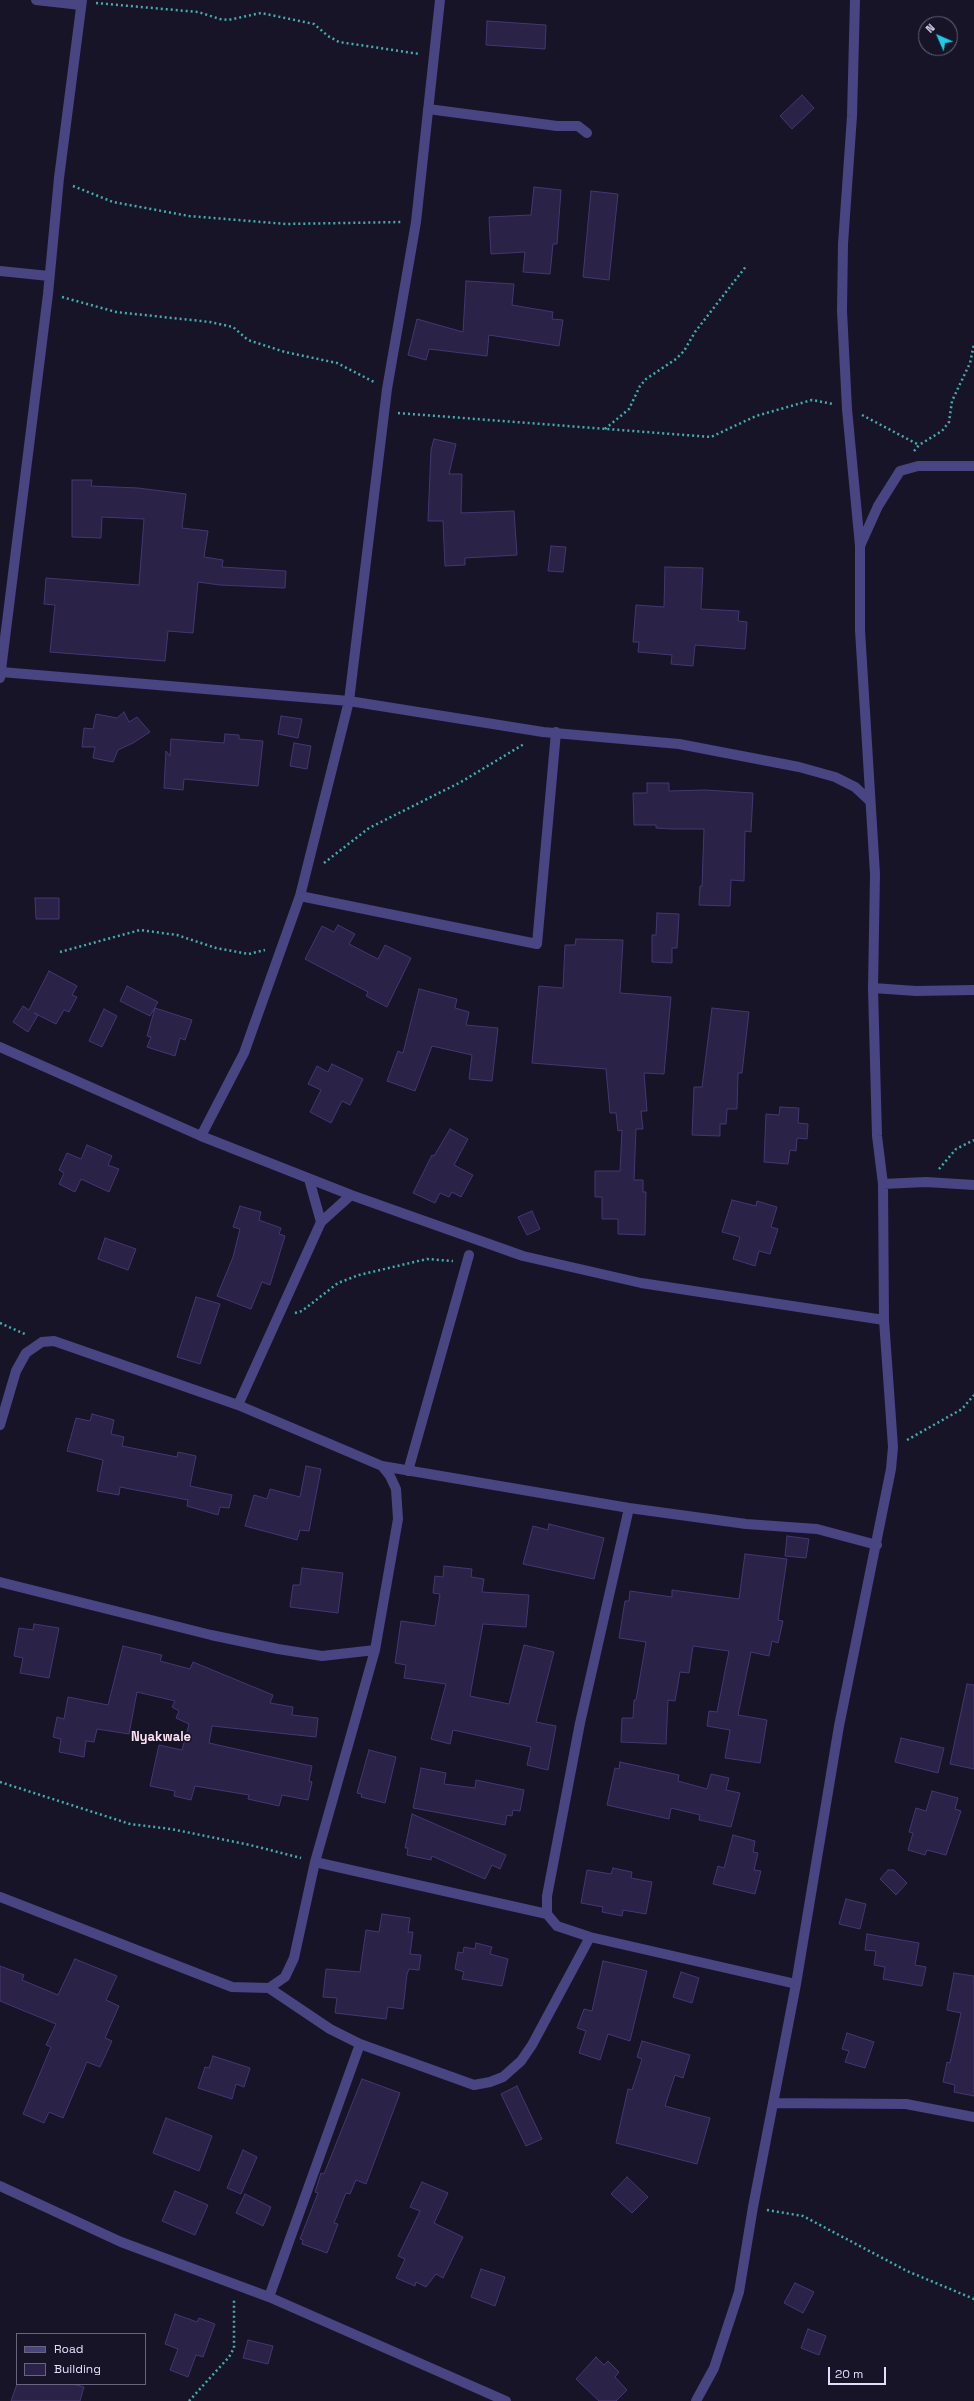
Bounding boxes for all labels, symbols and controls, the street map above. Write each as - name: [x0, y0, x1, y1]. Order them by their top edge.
- north arrow: [918, 16, 958, 56]
- text: N: [923, 21, 938, 36]
- district label: Nyakwale: [131, 1729, 191, 1745]
- legend: [16, 2333, 146, 2385]
- text: Road: [54, 2341, 83, 2357]
- scale bar: [830, 2359, 888, 2385]
- text: Building: [54, 2361, 101, 2377]
- text: 20 m: [835, 2366, 863, 2382]

